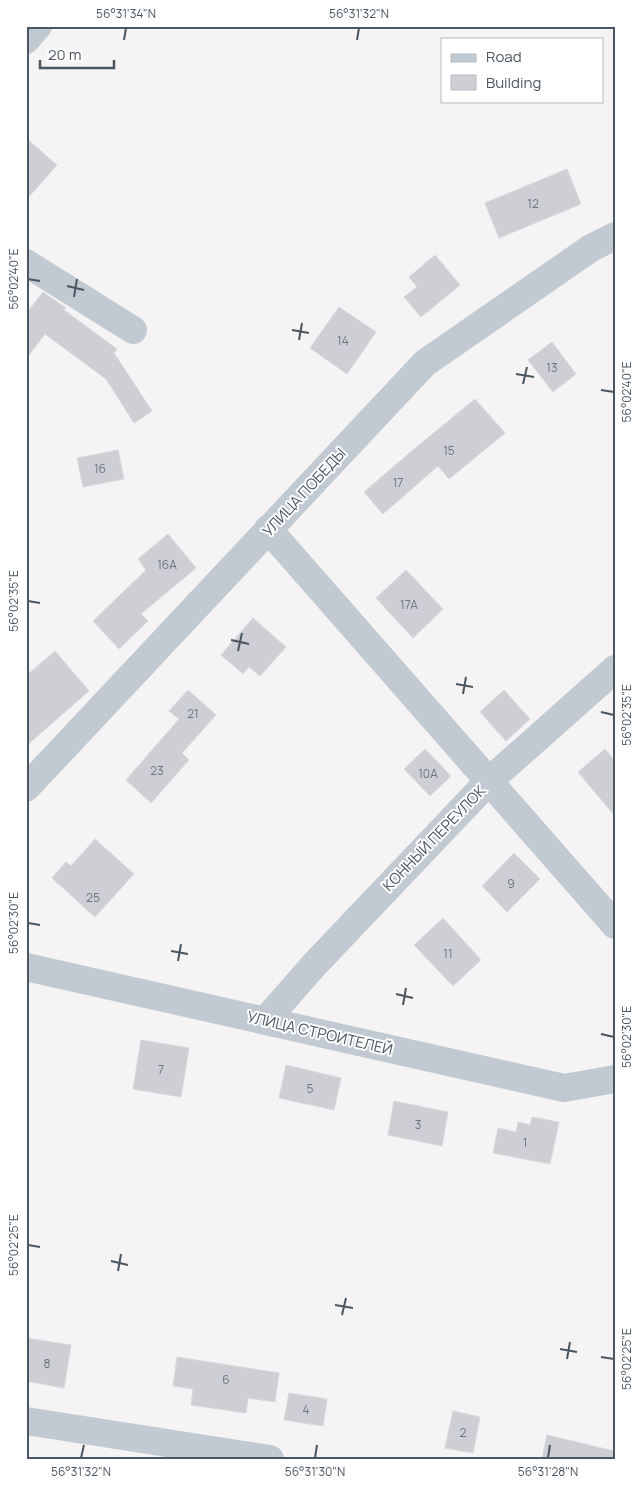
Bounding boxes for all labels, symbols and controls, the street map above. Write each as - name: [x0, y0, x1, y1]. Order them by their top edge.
- text: 56°31'34"N: [96, 5, 156, 22]
- text: 56°31'32"N: [329, 5, 389, 22]
- scale bar: [40, 38, 114, 70]
- legend: [441, 38, 604, 102]
- text: 20 m: [48, 44, 81, 65]
- text: Road: [486, 46, 522, 67]
- text: Building: [486, 72, 541, 93]
- house number: 12: [527, 195, 539, 212]
- text: 56°02'40"E: [5, 248, 22, 310]
- house number: 14: [337, 332, 349, 349]
- house number: 13: [546, 359, 558, 376]
- text: 56°02'40"E: [618, 361, 635, 423]
- house number: 15: [443, 442, 455, 459]
- street label: УЛИЦА ПОБЕДЫ: [257, 443, 351, 541]
- house number: 16: [94, 460, 106, 477]
- house number: 17: [393, 474, 403, 491]
- house number: 16А: [157, 556, 177, 573]
- text: 56°02'35"E: [5, 570, 22, 632]
- house number: 17А: [400, 596, 418, 613]
- text: 56°02'35"E: [618, 684, 635, 746]
- house number: 21: [187, 705, 199, 722]
- house number: 23: [150, 762, 164, 779]
- house number: 10А: [418, 765, 438, 782]
- street label: КОННЫЙ ПЕРЕУЛОК: [378, 780, 490, 896]
- house number: 9: [507, 875, 515, 892]
- house number: 25: [86, 889, 100, 906]
- text: 56°02'30"E: [5, 892, 22, 954]
- house number: 11: [443, 945, 453, 962]
- street label: УЛИЦА СТРОИТЕЛЕЙ: [245, 1006, 395, 1060]
- text: 56°02'30"E: [618, 1006, 635, 1068]
- house number: 7: [158, 1061, 164, 1078]
- house number: 5: [307, 1080, 314, 1097]
- house number: 3: [415, 1116, 421, 1133]
- house number: 1: [523, 1134, 527, 1151]
- text: 56°02'25"E: [5, 1214, 22, 1276]
- text: 56°02'25"E: [618, 1328, 635, 1390]
- house number: 8: [44, 1355, 51, 1372]
- house number: 6: [222, 1371, 230, 1388]
- house number: 4: [302, 1401, 310, 1418]
- house number: 2: [460, 1424, 467, 1441]
- text: 56°31'32"N: [51, 1463, 111, 1480]
- text: 56°31'30"N: [285, 1463, 345, 1480]
- text: 56°31'28"N: [518, 1463, 578, 1480]

